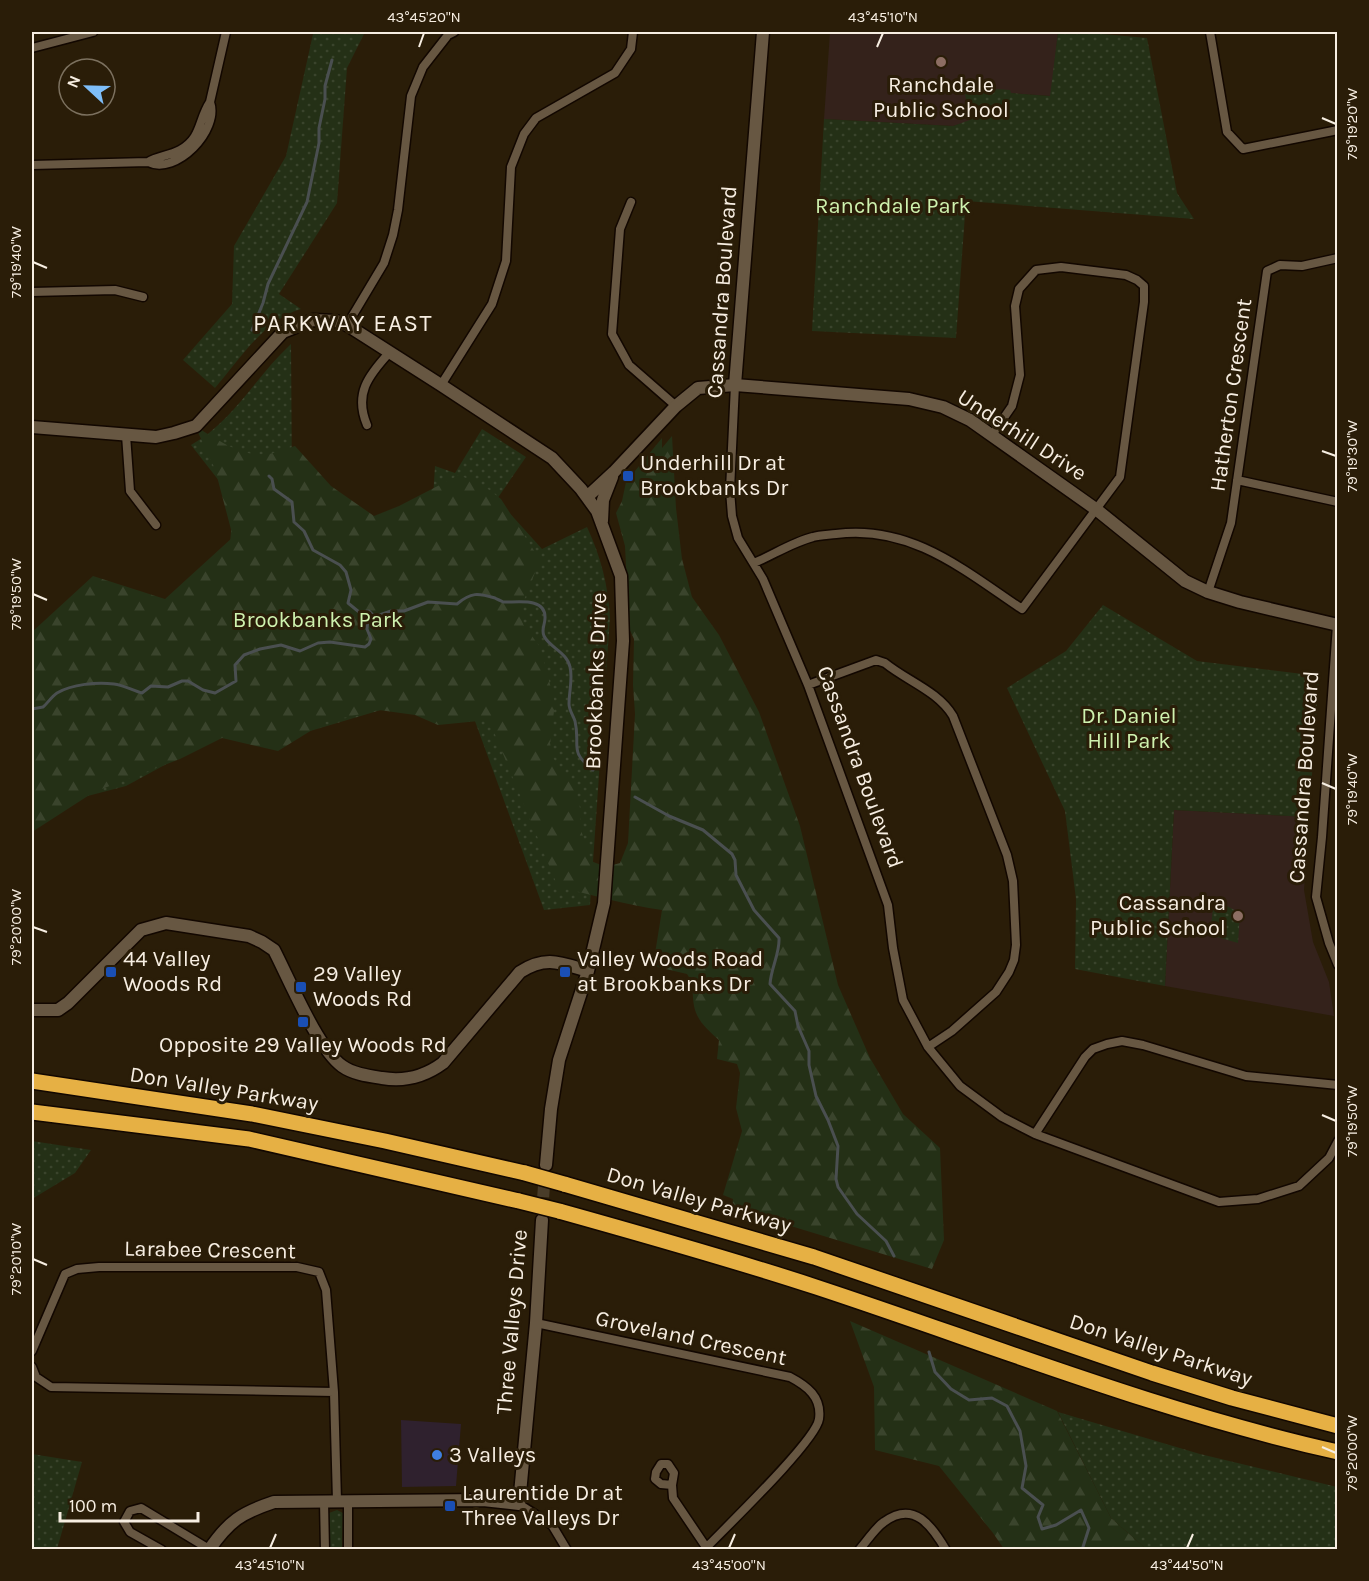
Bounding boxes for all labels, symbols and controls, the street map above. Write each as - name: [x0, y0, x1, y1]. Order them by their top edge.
- text: 43°45'20"N: [387, 8, 461, 26]
- text: 43°45'10"N: [848, 8, 918, 26]
- marker: Ranchdale Public School: [934, 55, 948, 69]
- north arrow: [57, 57, 117, 117]
- place label: Ranchdale Public School: [873, 72, 1009, 123]
- text: N: [63, 73, 85, 90]
- text: 79°19'20"W: [1343, 87, 1361, 160]
- street label: Cassandra Boulevard: [702, 185, 742, 399]
- park label: Ranchdale Park: [815, 193, 971, 219]
- text: 79°19'40"W: [7, 226, 25, 298]
- street label: Hatherton Crescent: [1205, 297, 1257, 493]
- district label: PARKWAY EAST: [253, 309, 433, 337]
- street label: Underhill Drive: [953, 384, 1091, 486]
- text: 79°19'30"W: [1343, 419, 1361, 492]
- place label: Underhill Dr at Brookbanks Dr: [640, 450, 788, 501]
- marker: Underhill Dr at Brookbanks Dr: [621, 469, 635, 483]
- text: 79°19'50"W: [7, 557, 25, 630]
- street label: Brookbanks Drive: [580, 592, 612, 770]
- park label: Brookbanks Park: [233, 607, 403, 633]
- street label: Cassandra Boulevard: [811, 662, 909, 872]
- street label: Cassandra Boulevard: [1284, 670, 1324, 884]
- park label: Dr. Daniel Hill Park: [1081, 703, 1177, 754]
- text: 79°19'40"W: [1343, 753, 1361, 825]
- text: 79°20'00"W: [7, 888, 25, 965]
- place label: Cassandra Public School: [1090, 890, 1226, 941]
- marker: Cassandra Public School: [1231, 909, 1245, 923]
- place label: 44 Valley Woods Rd: [123, 946, 222, 997]
- place label: Valley Woods Road at Brookbanks Dr: [577, 946, 763, 997]
- place label: 29 Valley Woods Rd: [313, 961, 412, 1012]
- marker: 44 Valley Woods Rd: [104, 965, 118, 979]
- marker: Valley Woods Road at Brookbanks Dr: [558, 965, 572, 979]
- marker: 29 Valley Woods Rd: [294, 980, 308, 994]
- marker: Opposite 29 Valley Woods Rd: [296, 1015, 310, 1029]
- place label: Opposite 29 Valley Woods Rd: [159, 1032, 447, 1058]
- street label: Don Valley Parkway: [128, 1061, 320, 1117]
- text: 79°19'50"W: [1343, 1084, 1361, 1157]
- street label: Don Valley Parkway: [604, 1161, 794, 1239]
- text: 79°20'10"W: [7, 1222, 25, 1295]
- street label: Three Valleys Drive: [491, 1228, 533, 1416]
- street label: Larabee Crescent: [124, 1236, 296, 1264]
- street label: Groveland Crescent: [593, 1305, 789, 1371]
- street label: Don Valley Parkway: [1066, 1308, 1256, 1392]
- text: 79°20'00"W: [1343, 1414, 1361, 1491]
- place label: 3 Valleys: [449, 1442, 536, 1468]
- marker: 3 Valleys: [430, 1448, 444, 1462]
- place label: Laurentide Dr at Three Valleys Dr: [462, 1480, 623, 1531]
- scale bar: [60, 1485, 198, 1523]
- text: 100 m: [69, 1495, 117, 1517]
- marker: Laurentide Dr at Three Valleys Dr: [443, 1499, 457, 1513]
- text: 43°45'10"N: [235, 1556, 305, 1574]
- text: 43°45'00"N: [692, 1556, 766, 1574]
- text: 43°44'50"N: [1150, 1556, 1224, 1574]

